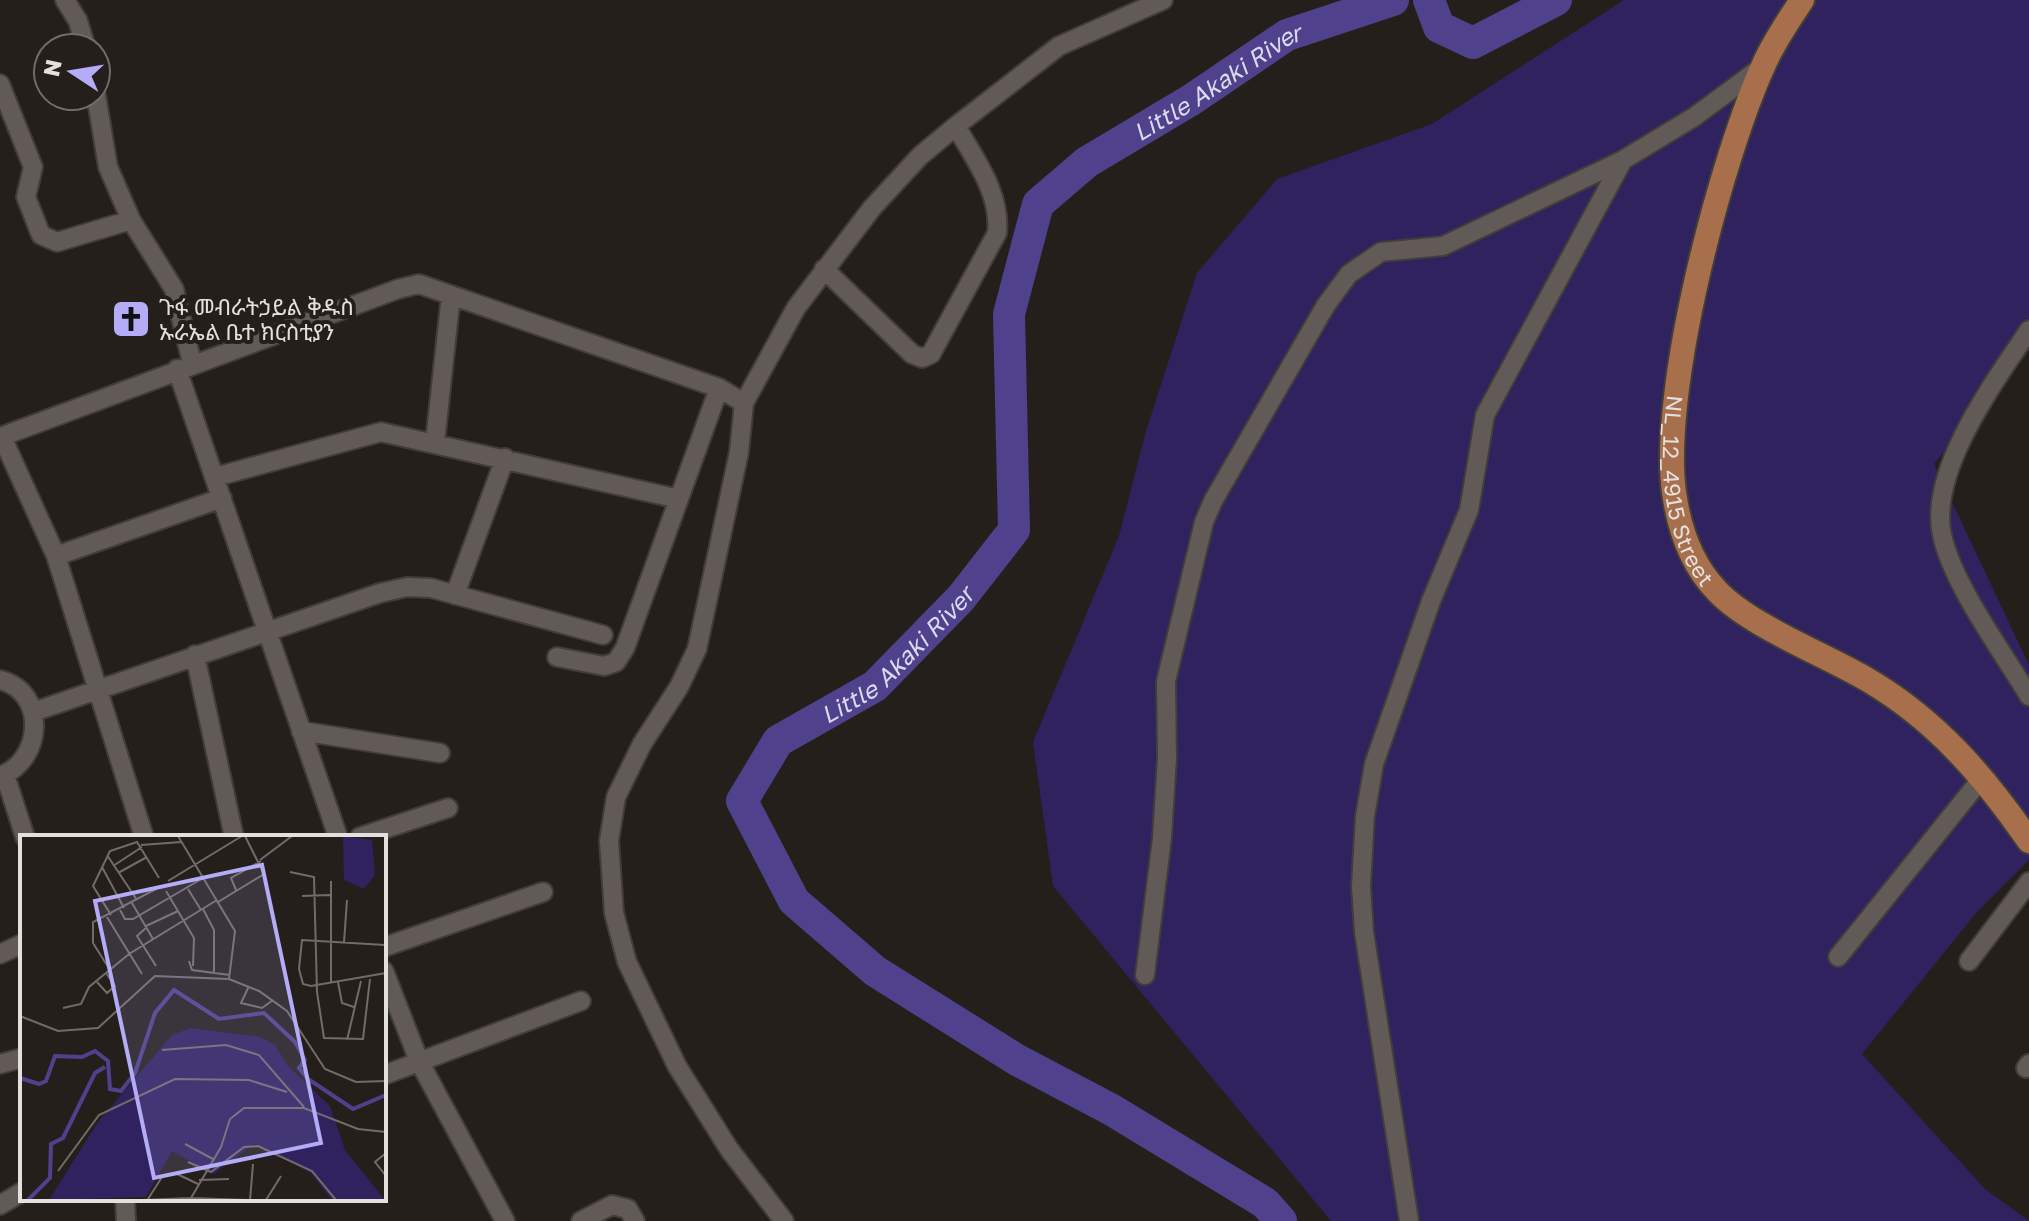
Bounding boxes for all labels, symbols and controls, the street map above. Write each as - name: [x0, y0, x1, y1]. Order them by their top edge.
- water label: Little Akaki River: [1128, 16, 1308, 146]
- north arrow: [32, 32, 112, 112]
- text: N: [37, 57, 67, 79]
- place label: ጉፋ መብራትኃይል ቅዱስ ኡራኤል ቤተ ክርስቲያን: [159, 293, 354, 345]
- church icon: ጉፋ መብራትኃይል ቅዱስ ኡራኤል ቤተ ክርስቲያን: [110, 298, 152, 340]
- street label: NL_12_4915 Street: [1658, 394, 1720, 591]
- water label: Little Akaki River: [815, 578, 981, 728]
- inset map: [20, 835, 386, 1201]

